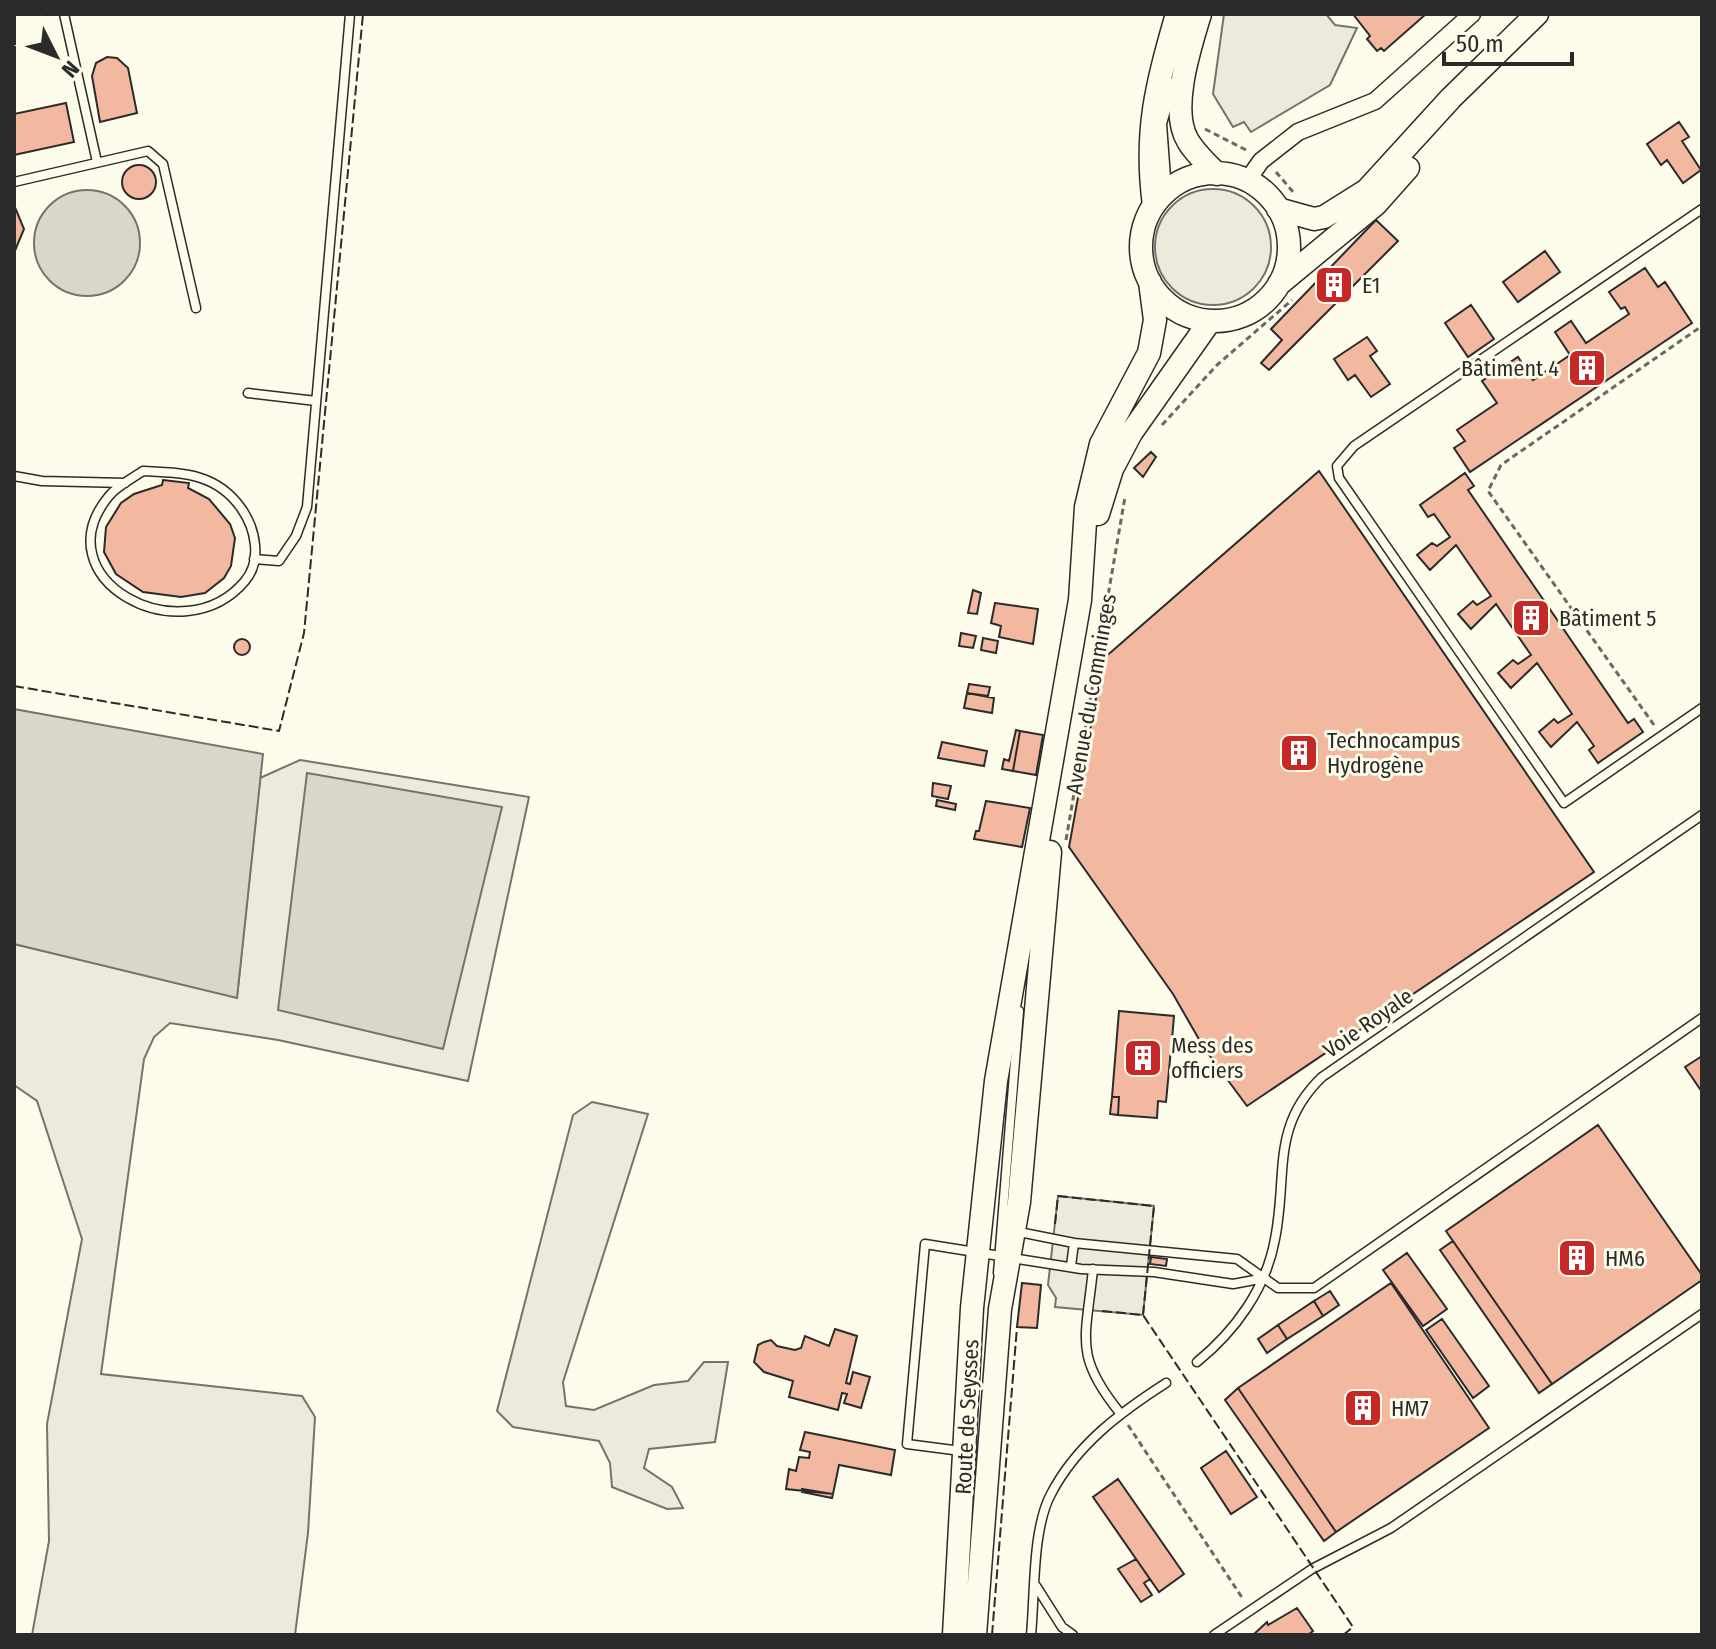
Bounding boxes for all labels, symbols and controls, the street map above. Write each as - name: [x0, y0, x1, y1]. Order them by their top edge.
- north arrow: [16, 16, 96, 96]
- scale bar: [1444, 16, 1572, 66]
- text: 50 m: [1456, 30, 1504, 58]
- text: N: [56, 55, 85, 83]
- building icon: E1: [1313, 264, 1355, 306]
- place label: E1: [1362, 272, 1380, 299]
- building icon: Bâtiment 4: [1566, 347, 1608, 389]
- place label: Bâtiment 4: [1461, 355, 1559, 382]
- street label: Avenue du Comminges: [1060, 592, 1122, 796]
- building icon: Bâtiment 5: [1510, 597, 1552, 639]
- place label: Bâtiment 5: [1559, 605, 1656, 632]
- place label: Technocampus Hydrogène: [1327, 727, 1461, 779]
- building icon: Technocampus Hydrogène: [1278, 732, 1320, 774]
- street label: Voie Royale: [1318, 982, 1418, 1064]
- place label: Mess des officiers: [1171, 1032, 1253, 1084]
- building icon: Mess des officiers: [1122, 1037, 1164, 1079]
- building icon: HM6: [1556, 1237, 1598, 1279]
- place label: HM6: [1605, 1245, 1645, 1272]
- street label: Route de Seysses: [949, 1339, 985, 1495]
- building icon: HM7: [1342, 1387, 1384, 1429]
- place label: HM7: [1391, 1395, 1429, 1422]

